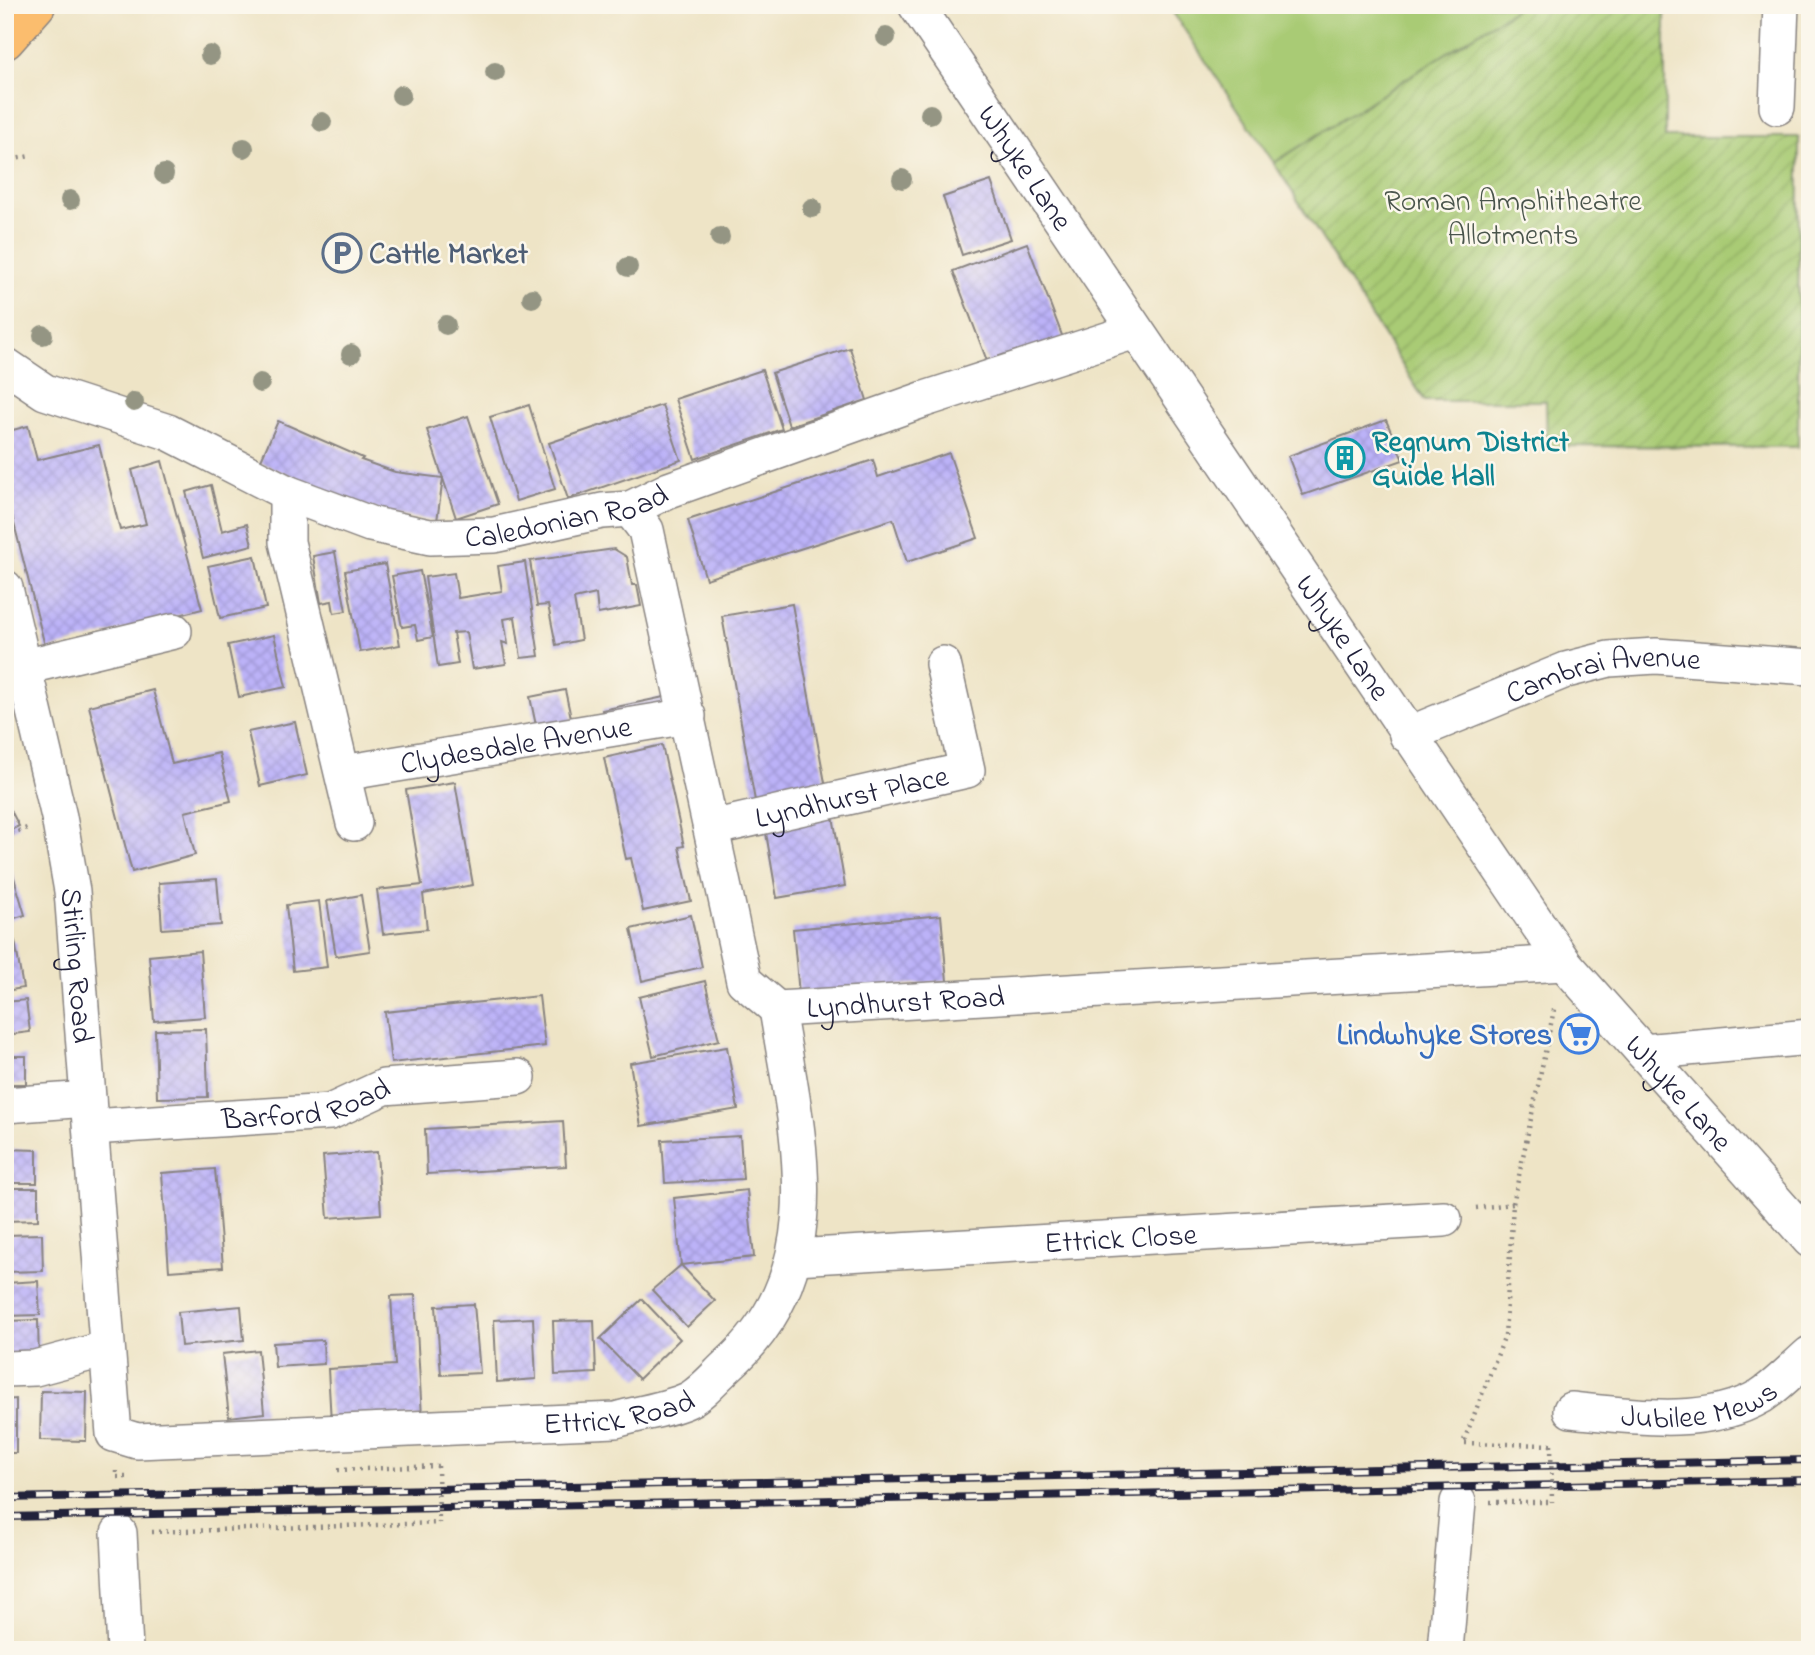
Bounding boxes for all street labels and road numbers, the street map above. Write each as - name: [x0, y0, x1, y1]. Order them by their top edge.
- street label: Whyke Lane: [965, 97, 1082, 241]
- street label: Caledonian Road: [464, 474, 677, 561]
- street label: Whyke Lane: [1282, 567, 1400, 711]
- street label: Cambrai Avenue: [1500, 637, 1703, 717]
- street label: Clydesdale Avenue: [397, 707, 635, 788]
- street label: Lyndhurst Place: [751, 756, 953, 842]
- street label: Stirling Road: [47, 886, 103, 1045]
- street label: Lyndhurst Road: [806, 977, 1006, 1032]
- street label: Whyke Lane: [1613, 1026, 1741, 1163]
- street label: Barford Road: [219, 1068, 398, 1144]
- street label: Ettrick Close: [1043, 1214, 1199, 1267]
- street label: Jubilee Mews: [1619, 1372, 1789, 1442]
- street label: Ettrick Road: [543, 1381, 703, 1448]

